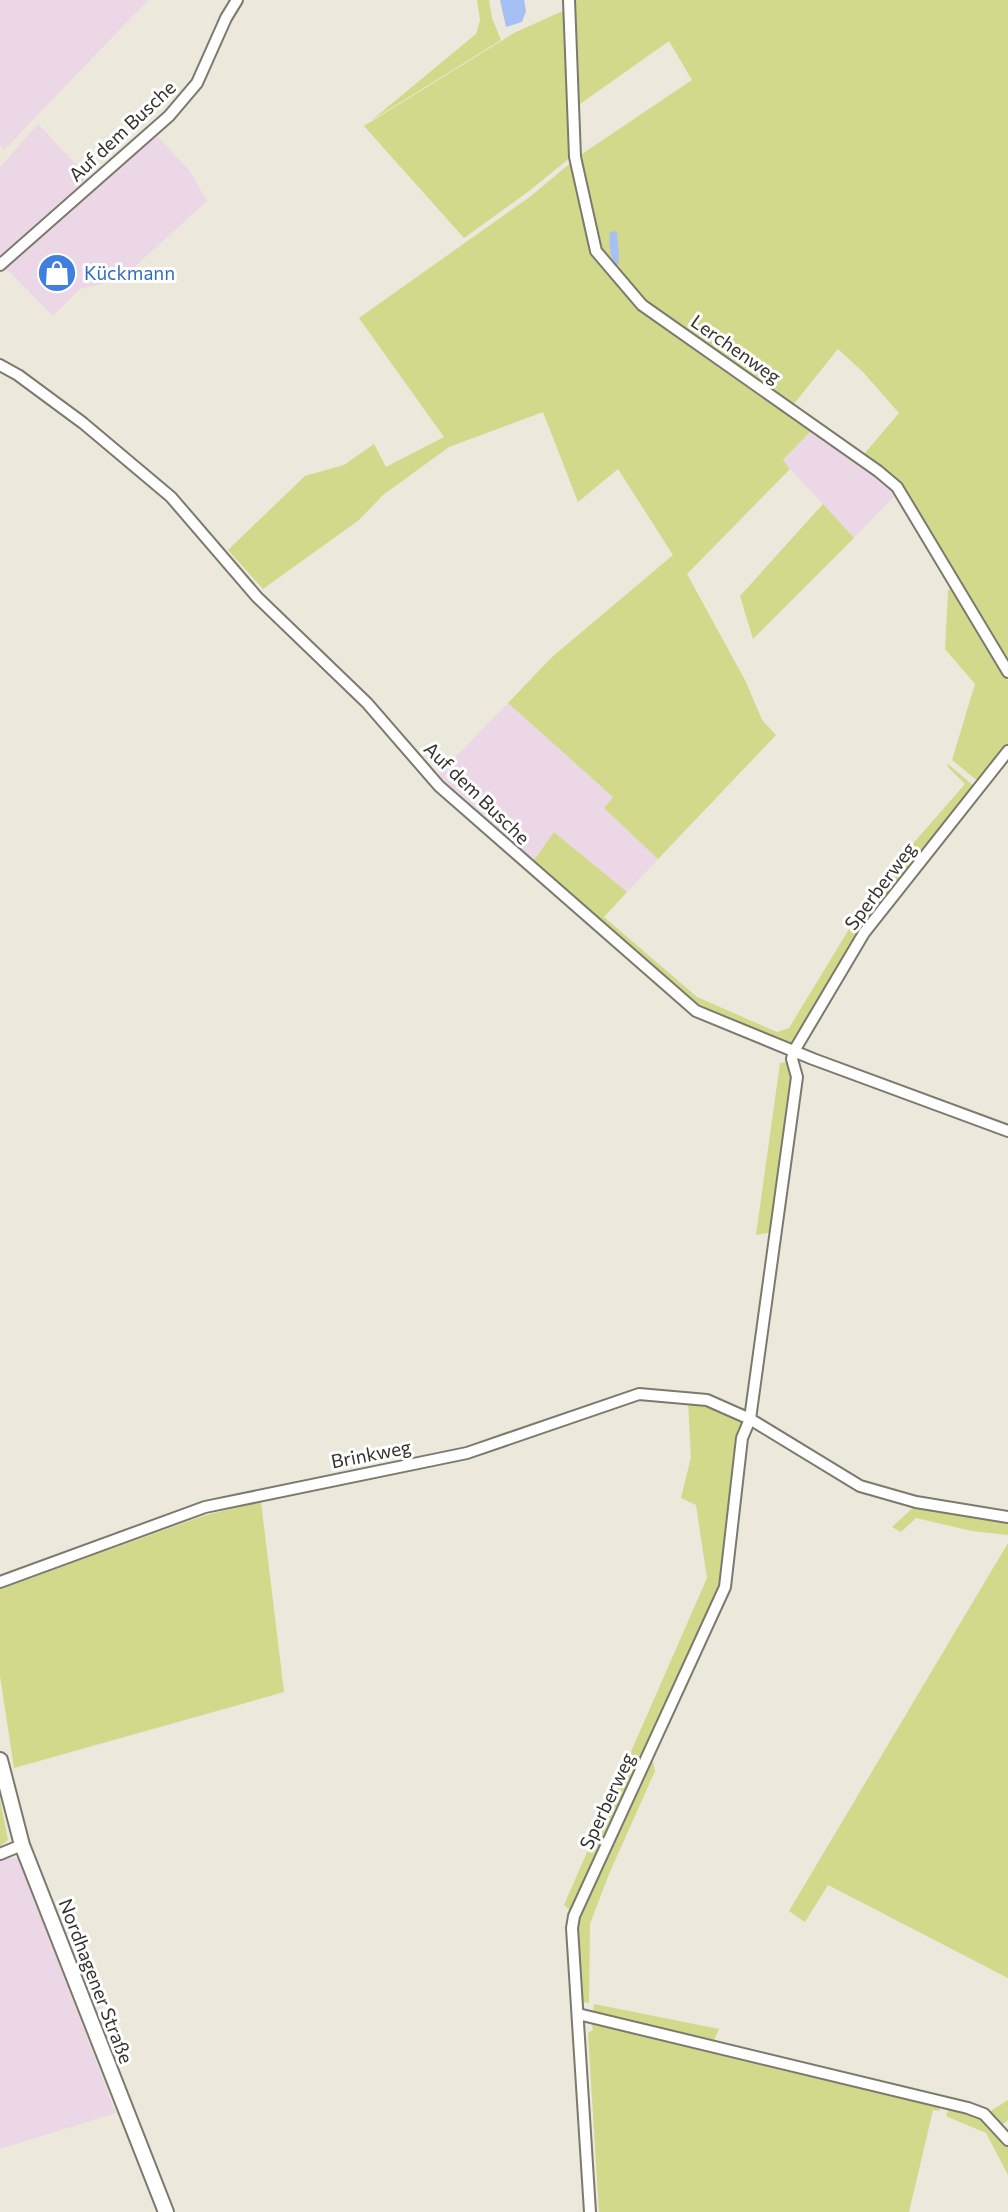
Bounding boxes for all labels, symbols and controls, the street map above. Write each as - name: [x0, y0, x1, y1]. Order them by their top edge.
- street label: Auf dem Busche: [63, 75, 180, 186]
- shop icon: Kückmann: [36, 252, 78, 294]
- place label: Kückmann: [84, 261, 175, 284]
- street label: Lerchenweg: [687, 309, 786, 388]
- street label: Auf dem Busche: [420, 737, 535, 849]
- street label: Sperberweg: [839, 837, 920, 934]
- street label: Brinkweg: [329, 1434, 413, 1473]
- street label: Sperberweg: [574, 1749, 639, 1853]
- street label: Nordhagener Straße: [54, 1895, 138, 2066]

